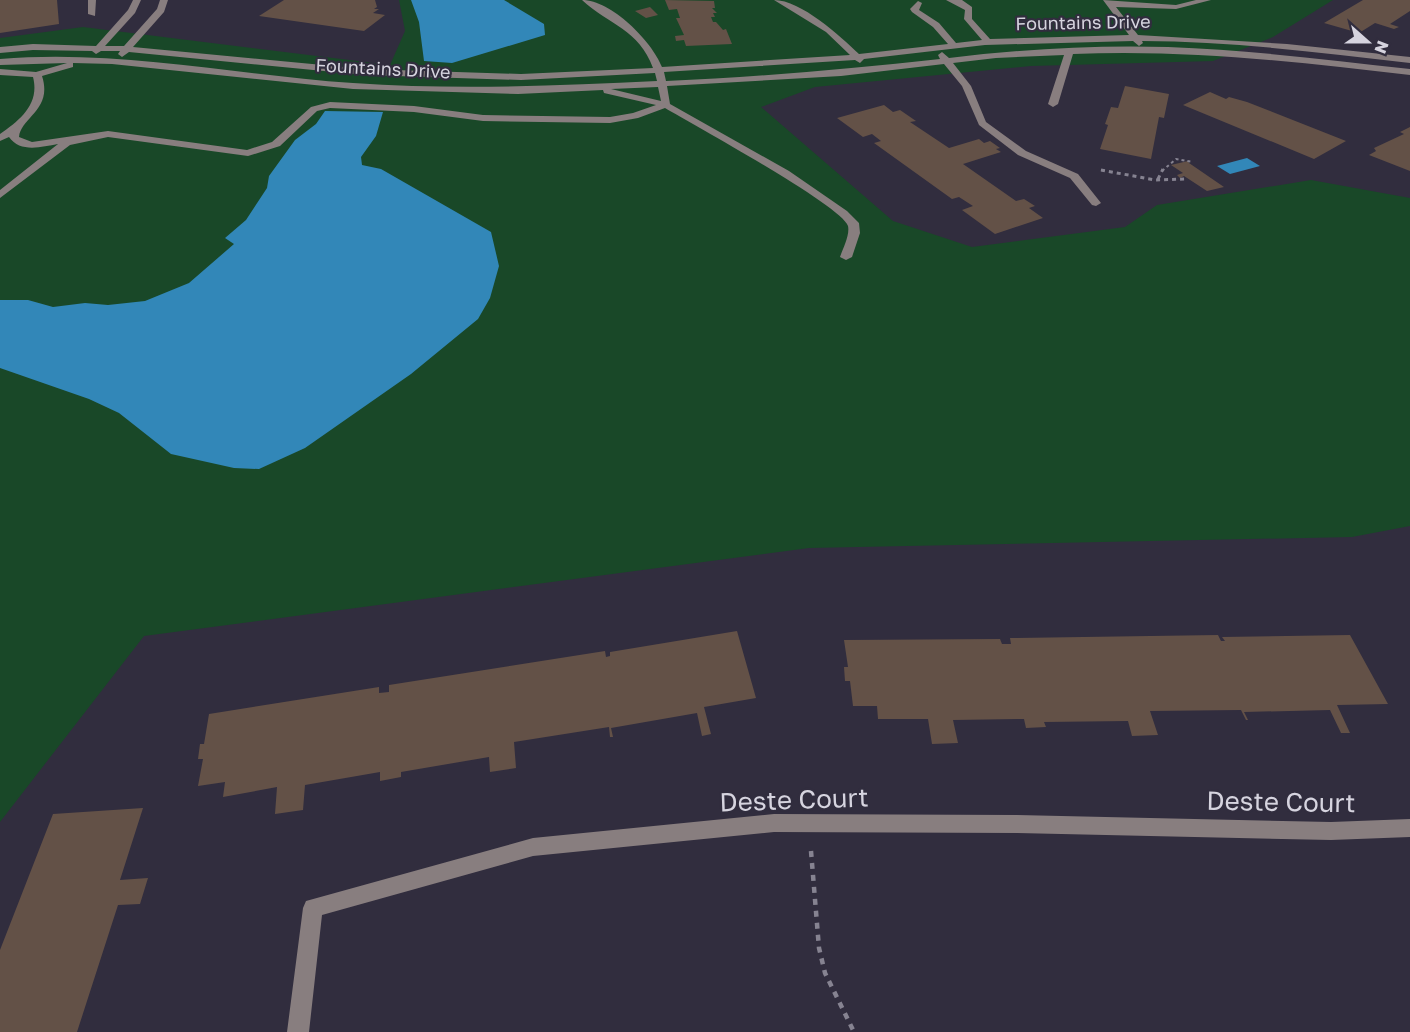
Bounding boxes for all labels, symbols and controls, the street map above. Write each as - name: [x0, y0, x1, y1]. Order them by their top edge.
- street label: Fountains Drive: [1015, 10, 1151, 34]
- north arrow: [1338, 12, 1398, 72]
- text: N: [1370, 38, 1394, 57]
- street label: Fountains Drive: [315, 53, 451, 83]
- street label: Deste Court: [719, 781, 869, 818]
- street label: Deste Court: [1206, 785, 1356, 818]

